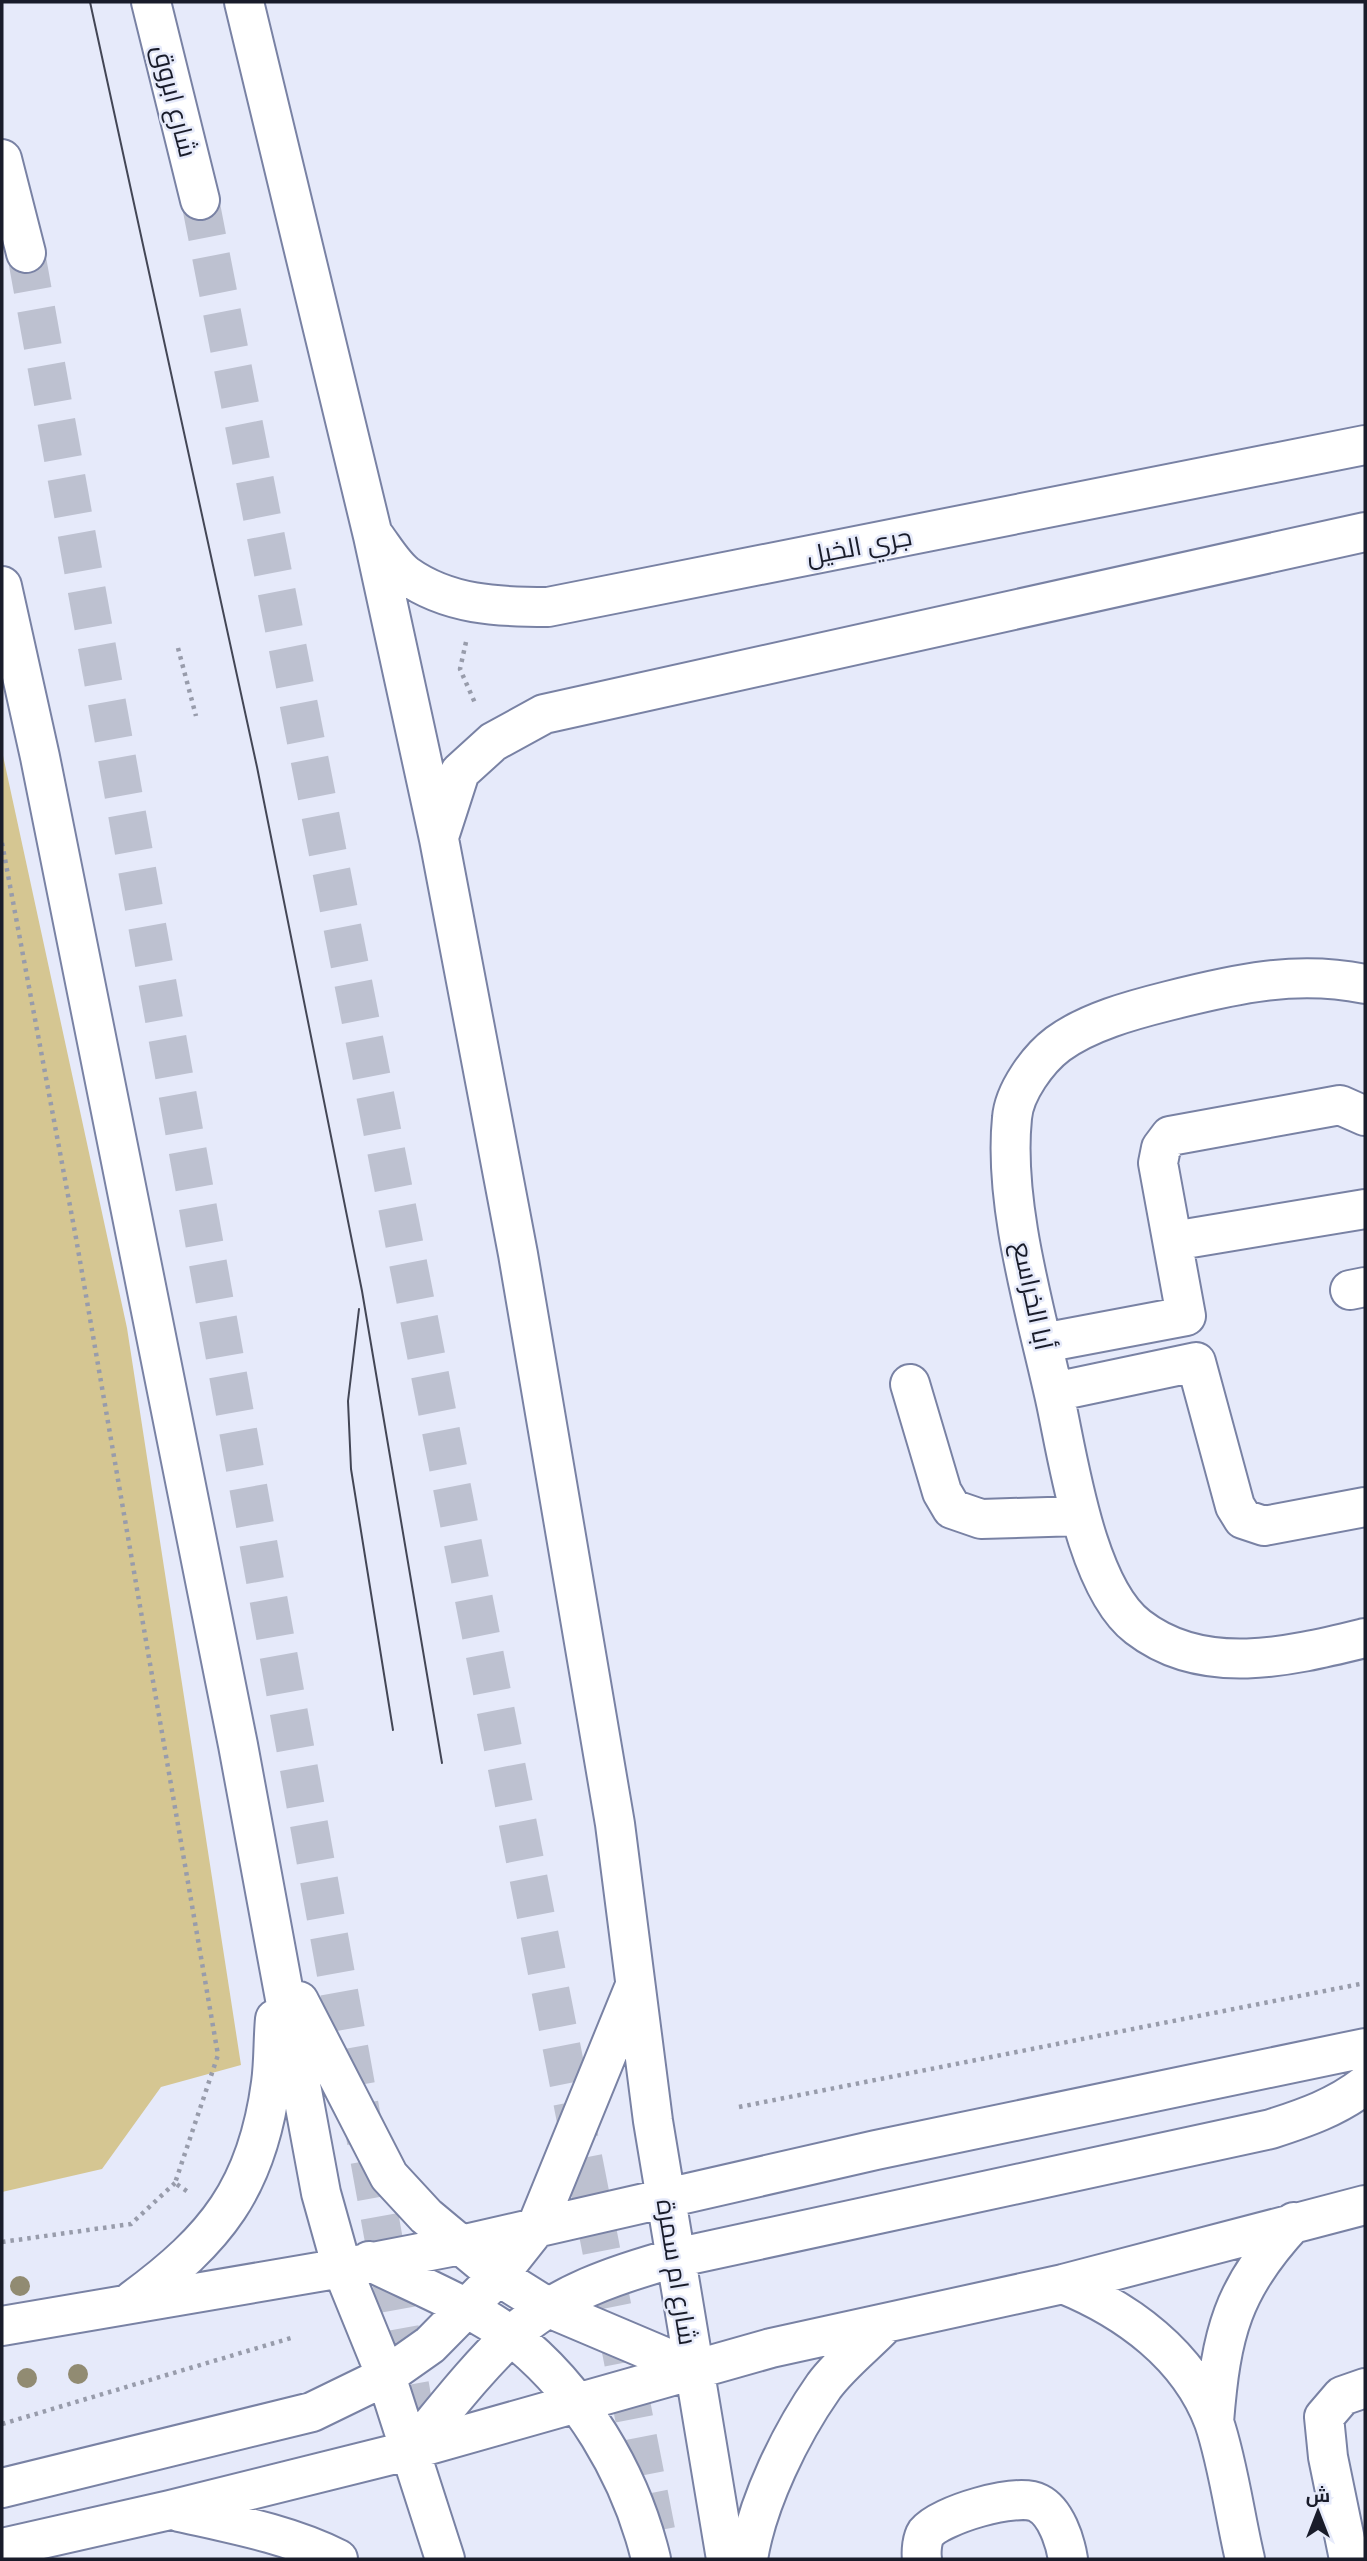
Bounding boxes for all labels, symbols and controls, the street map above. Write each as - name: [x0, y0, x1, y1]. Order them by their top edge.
- street label: شارع ابروق: [145, 42, 204, 161]
- street label: جري الخيل: [803, 520, 915, 576]
- street label: أبا الخراسع: [1005, 1239, 1061, 1353]
- street label: شارع ام سمرة: [648, 2197, 704, 2348]
- north arrow: [1283, 2477, 1353, 2547]
- text: ش: [1306, 2484, 1330, 2507]

